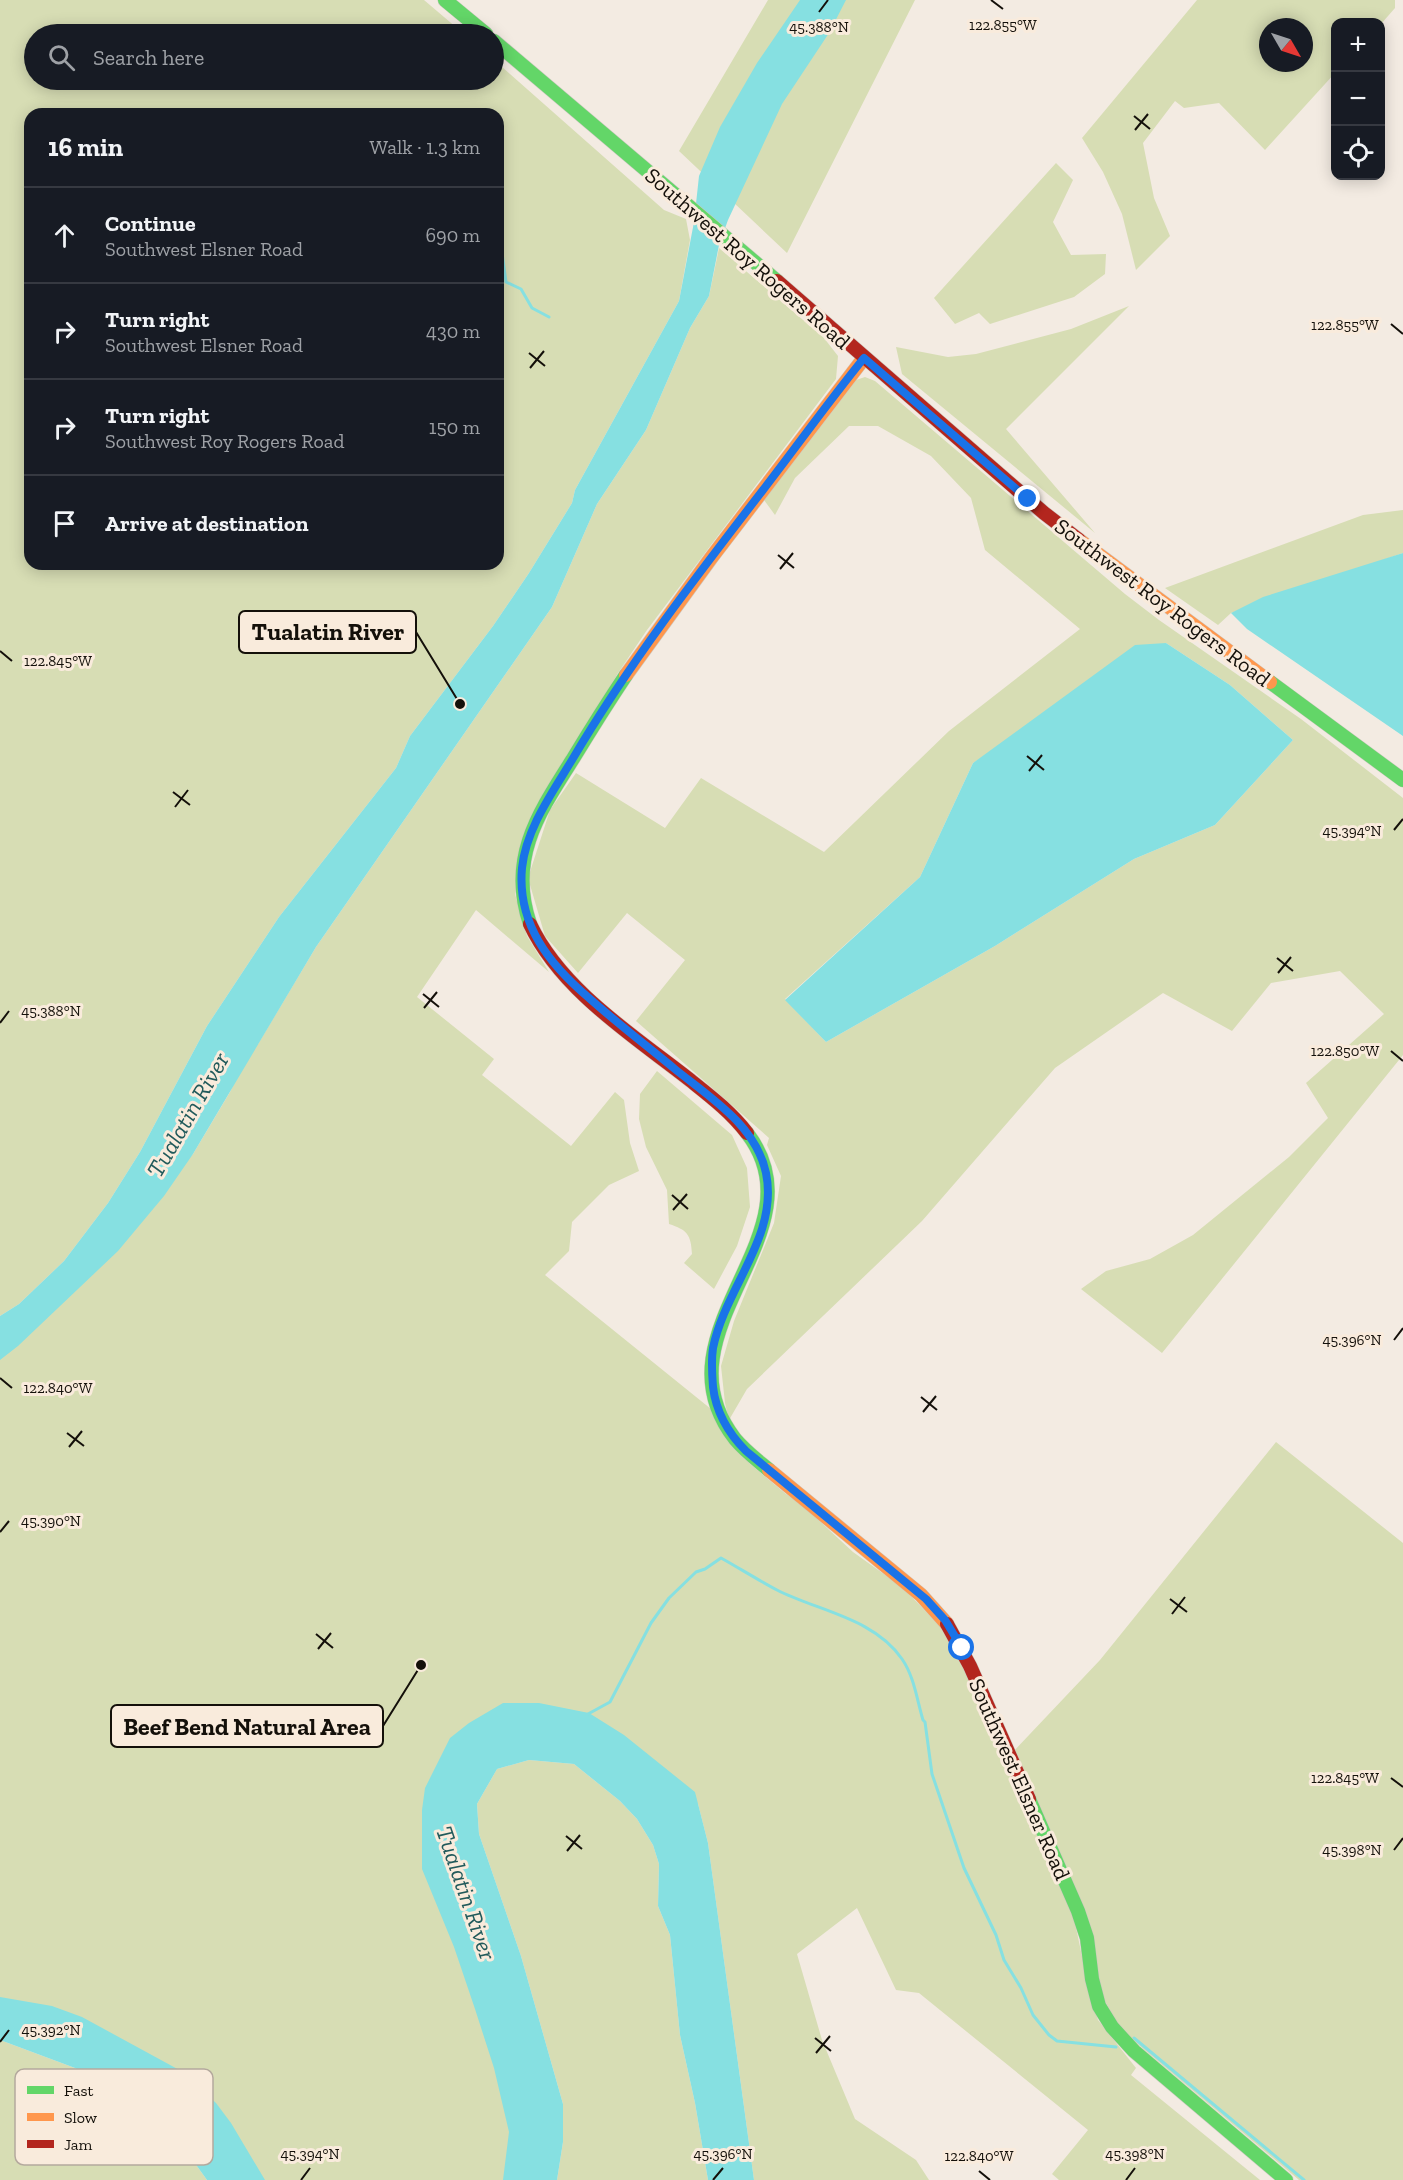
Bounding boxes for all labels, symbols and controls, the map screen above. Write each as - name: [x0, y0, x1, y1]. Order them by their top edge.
- text: 122.855°W: [969, 16, 1037, 34]
- text: 45.388°N: [789, 18, 849, 36]
- north arrow: [1259, 18, 1313, 72]
- map controls: [1331, 18, 1385, 180]
- button: +: [1331, 18, 1385, 72]
- search box: [24, 24, 504, 90]
- icon: search: [45, 41, 78, 74]
- text: Search here: [93, 44, 204, 71]
- button: −: [1331, 72, 1385, 126]
- button: locate: [1331, 126, 1385, 180]
- text: 16 min: [48, 131, 123, 163]
- text: Walk · 1.3 km: [369, 135, 480, 159]
- street label: Southwest Roy Rogers Road: [639, 162, 856, 355]
- text: Continue: [105, 210, 196, 237]
- icon: ahead: [48, 219, 81, 252]
- text: 690 m: [425, 223, 480, 247]
- text: Southwest Elsner Road: [105, 237, 303, 261]
- text: Turn right: [105, 306, 209, 333]
- icon: right: [48, 315, 81, 348]
- text: 122.855°W: [1311, 316, 1379, 334]
- text: 430 m: [426, 319, 480, 343]
- text: Southwest Elsner Road: [105, 333, 303, 357]
- text: Turn right: [105, 402, 209, 429]
- icon: right: [48, 411, 81, 444]
- text: 150 m: [429, 415, 480, 439]
- text: Southwest Roy Rogers Road: [105, 429, 344, 453]
- route end: [1014, 485, 1040, 511]
- icon: arrive: [48, 507, 81, 540]
- text: Arrive at destination: [105, 510, 308, 537]
- street label: Southwest Roy Rogers Road: [1049, 512, 1276, 692]
- callout: Tualatin River: [239, 611, 416, 653]
- text: Tualatin River: [252, 617, 405, 646]
- text: 122.845°W: [24, 652, 92, 670]
- text: 45.394°N: [1322, 822, 1382, 840]
- text: 45.388°N: [21, 1002, 81, 1020]
- text: 122.850°W: [1311, 1042, 1379, 1060]
- water label: Tualatin River: [140, 1047, 235, 1182]
- text: 45.396°N: [1322, 1331, 1382, 1349]
- text: 122.840°W: [23, 1379, 93, 1397]
- text: 45.390°N: [21, 1512, 81, 1530]
- route start: [948, 1634, 974, 1660]
- street label: Southwest Elsner Road: [963, 1674, 1076, 1884]
- callout: Beef Bend Natural Area: [111, 1705, 383, 1747]
- text: Beef Bend Natural Area: [123, 1712, 371, 1741]
- text: 122.845°W: [1311, 1769, 1379, 1787]
- water label: Tualatin River: [430, 1822, 503, 1964]
- text: 45.398°N: [1322, 1841, 1382, 1859]
- text: 45.392°N: [22, 2021, 80, 2039]
- legend: [15, 2069, 213, 2165]
- text: Fast: [64, 2081, 93, 2100]
- text: Slow: [64, 2108, 98, 2127]
- text: Jam: [64, 2135, 93, 2154]
- text: 45.394°N: [280, 2145, 340, 2163]
- text: 45.396°N: [693, 2145, 753, 2163]
- text: 45.398°N: [1105, 2145, 1165, 2163]
- text: 122.840°W: [944, 2147, 1014, 2165]

